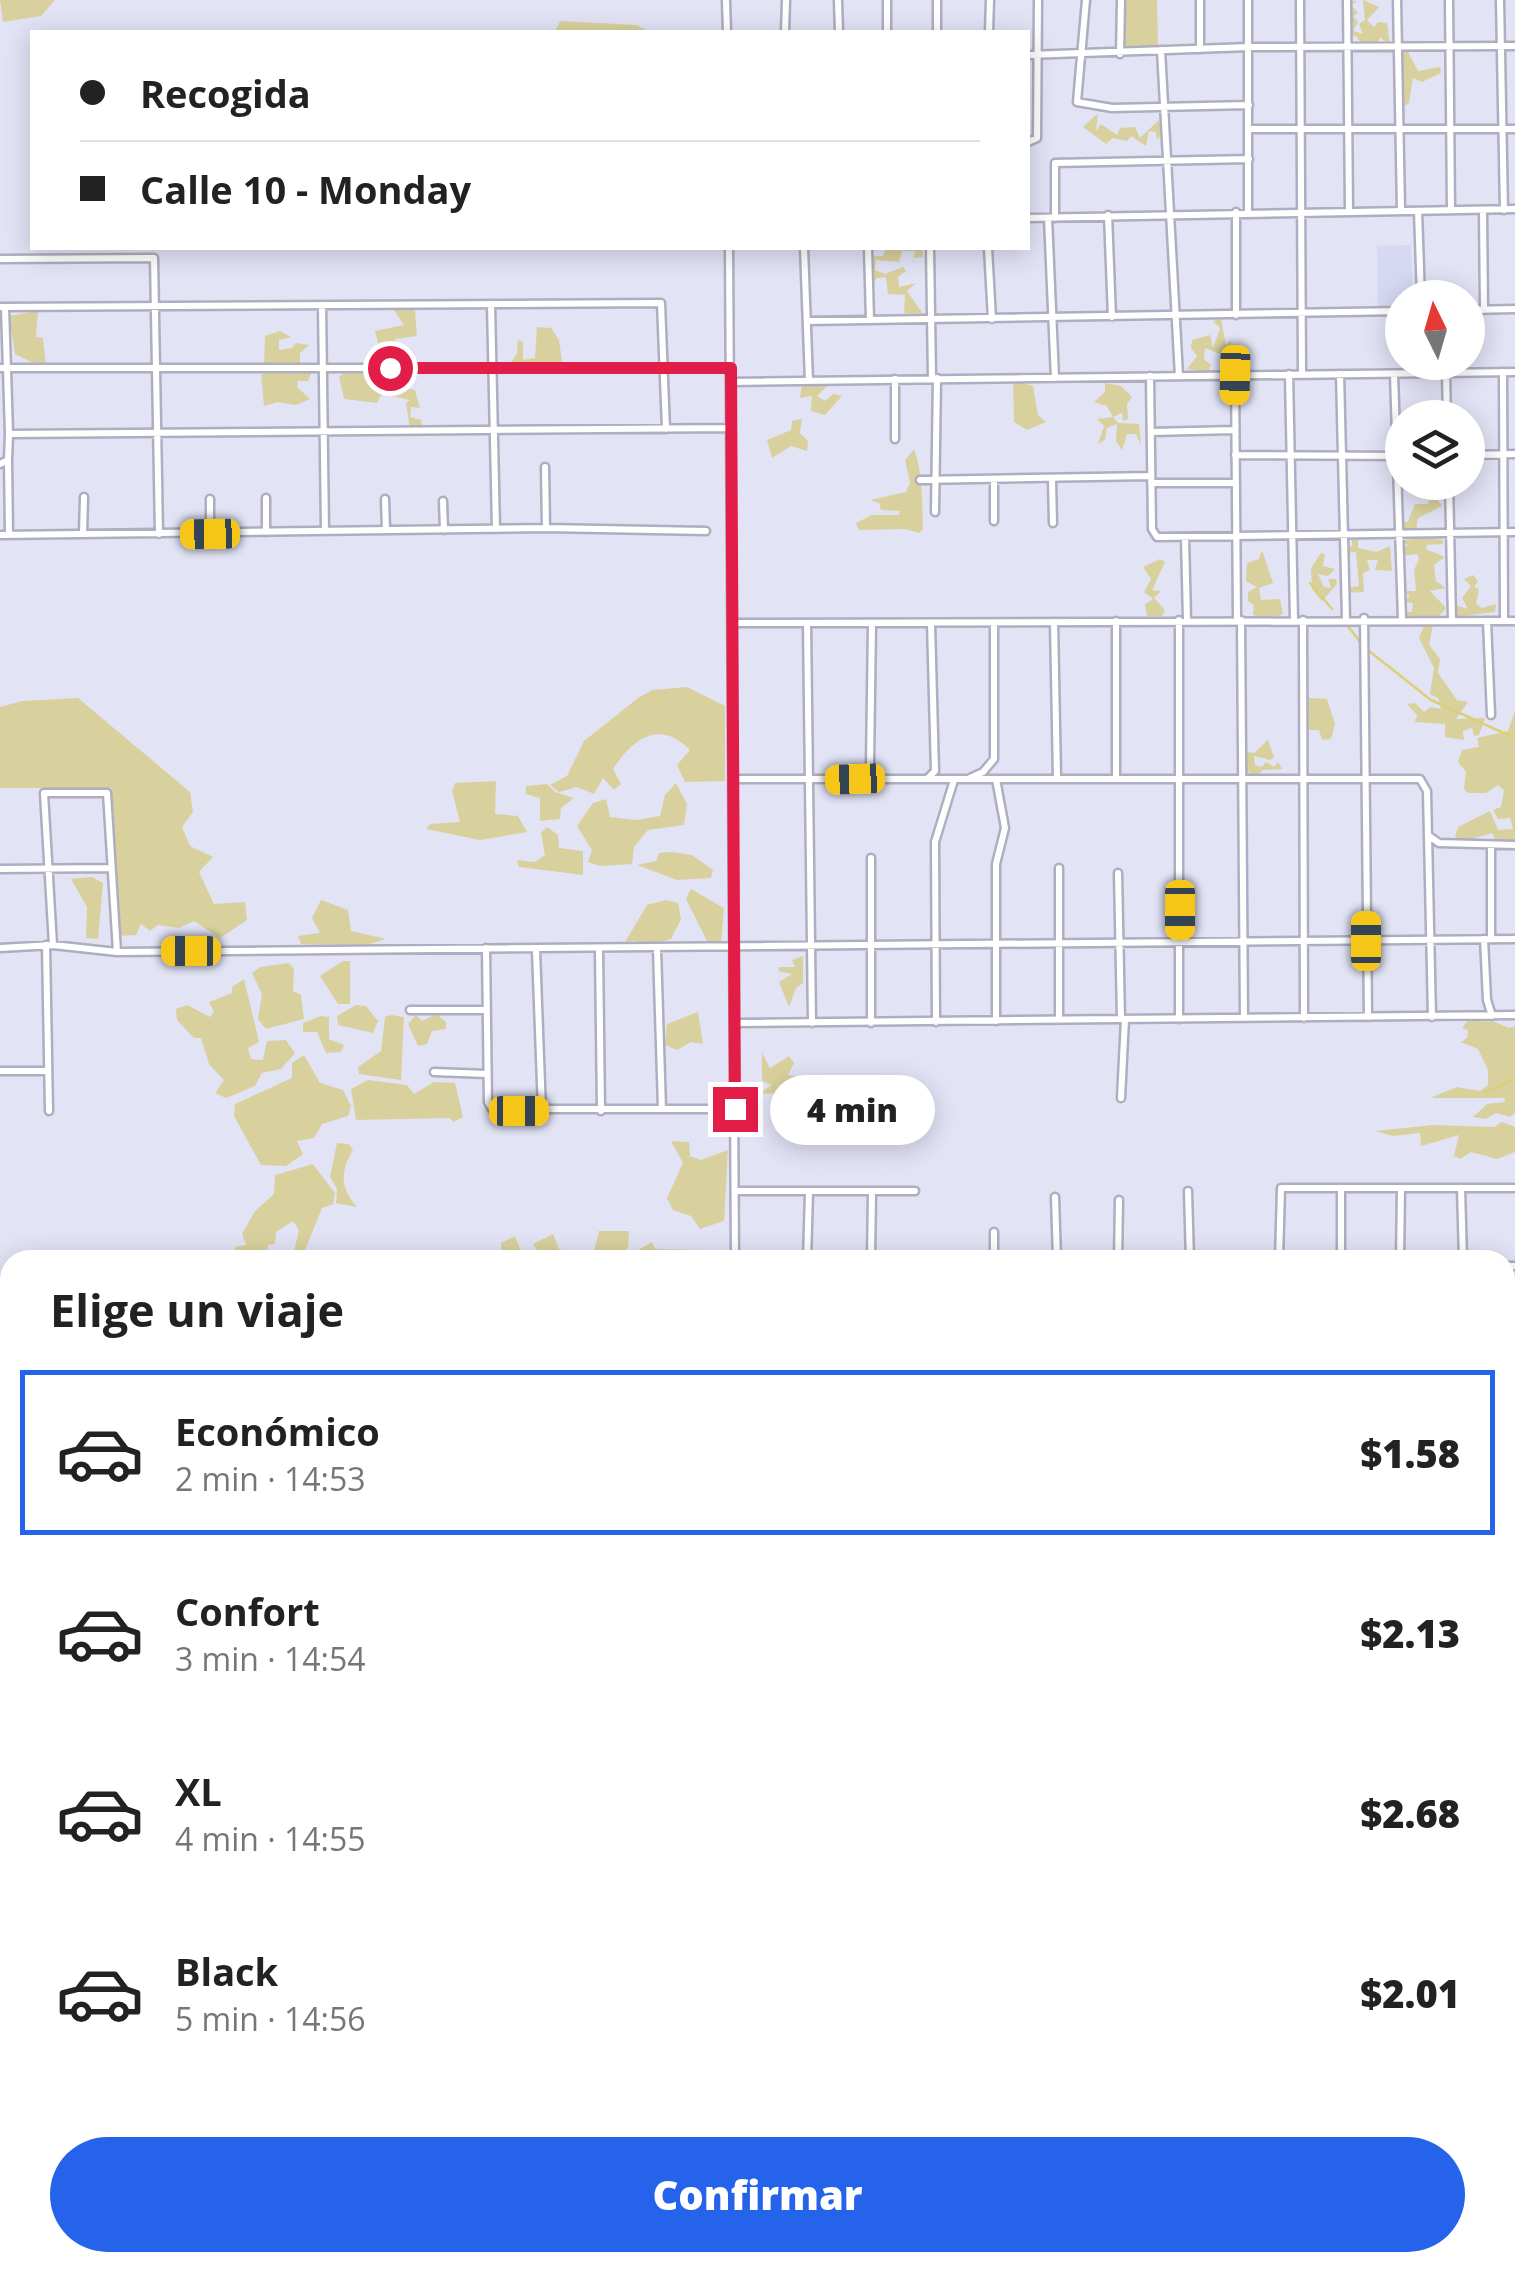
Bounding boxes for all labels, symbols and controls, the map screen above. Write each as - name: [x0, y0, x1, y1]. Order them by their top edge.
- text: Recogida: [140, 67, 311, 119]
- text: Calle 10 - Monday: [140, 163, 471, 215]
- north arrow: [1385, 280, 1485, 380]
- map controls: [1385, 280, 1485, 500]
- car: [1219, 345, 1251, 405]
- route start: [368, 346, 413, 391]
- button: layers: [1385, 400, 1485, 500]
- car: [180, 518, 240, 550]
- car: [824, 763, 886, 795]
- car: [1165, 880, 1195, 940]
- car: [1351, 911, 1381, 971]
- car: [161, 936, 221, 966]
- callout: 4 min: [770, 1074, 935, 1144]
- route end: [713, 1087, 758, 1132]
- text: 4 min: [807, 1088, 898, 1131]
- car: [489, 1096, 549, 1126]
- text: Elige un viaje: [50, 1279, 344, 1340]
- text: Económico: [175, 1405, 380, 1457]
- icon: car: [55, 1408, 145, 1498]
- text: $1.58: [1360, 1427, 1460, 1479]
- text: 2 min · 14:53: [175, 1457, 366, 1500]
- text: Confort: [175, 1585, 320, 1637]
- icon: car: [55, 1588, 145, 1678]
- text: $2.13: [1360, 1607, 1460, 1659]
- text: 3 min · 14:54: [175, 1637, 366, 1680]
- text: XL: [175, 1765, 222, 1817]
- icon: car: [55, 1768, 145, 1858]
- text: $2.68: [1360, 1787, 1460, 1839]
- text: 4 min · 14:55: [175, 1817, 366, 1860]
- text: Black: [175, 1945, 278, 1997]
- icon: car: [55, 1948, 145, 2038]
- text: $2.01: [1360, 1967, 1460, 2019]
- text: 5 min · 14:56: [175, 1997, 366, 2040]
- button: Confirmar: [50, 2137, 1465, 2252]

